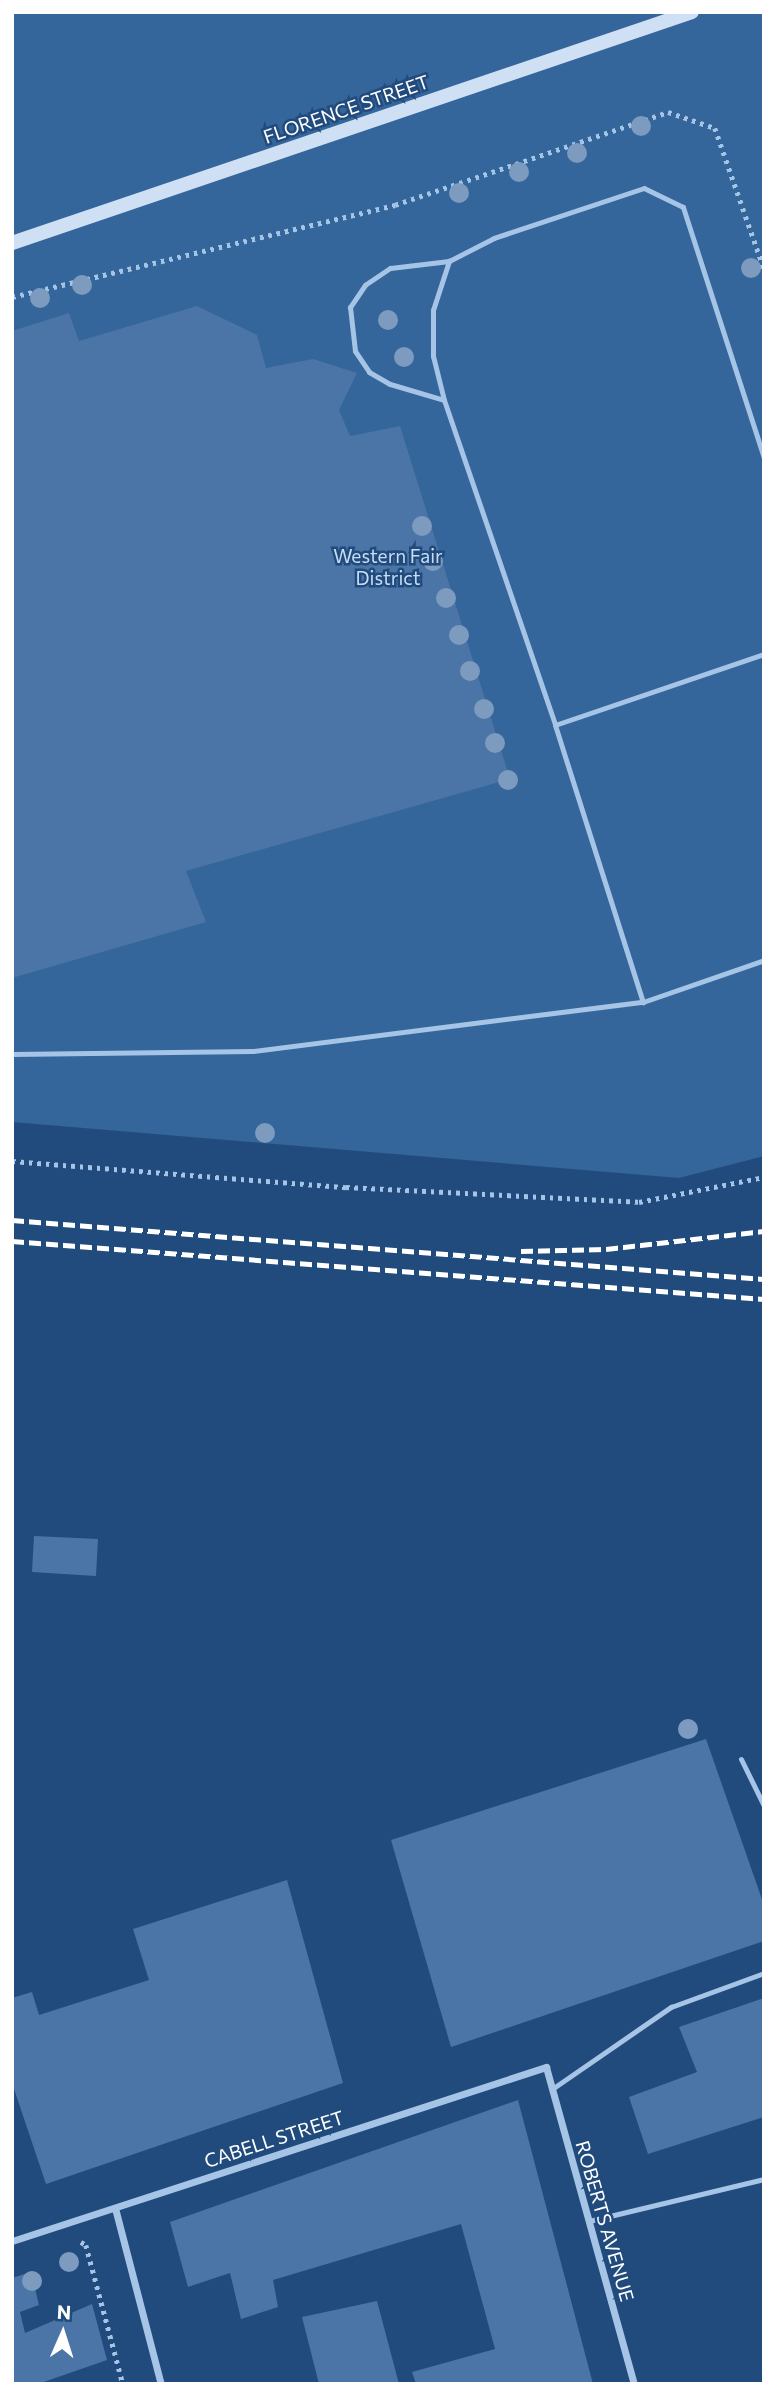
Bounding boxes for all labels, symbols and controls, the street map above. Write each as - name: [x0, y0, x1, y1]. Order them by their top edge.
- street label: FLORENCE STREET: [260, 70, 432, 148]
- park label: Western Fair District: [333, 545, 443, 589]
- street label: CABELL STREET: [201, 2106, 347, 2172]
- street label: ROBERTS AVENUE: [571, 2138, 639, 2304]
- north arrow: [28, 2298, 98, 2368]
- text: N: [56, 2300, 72, 2323]

